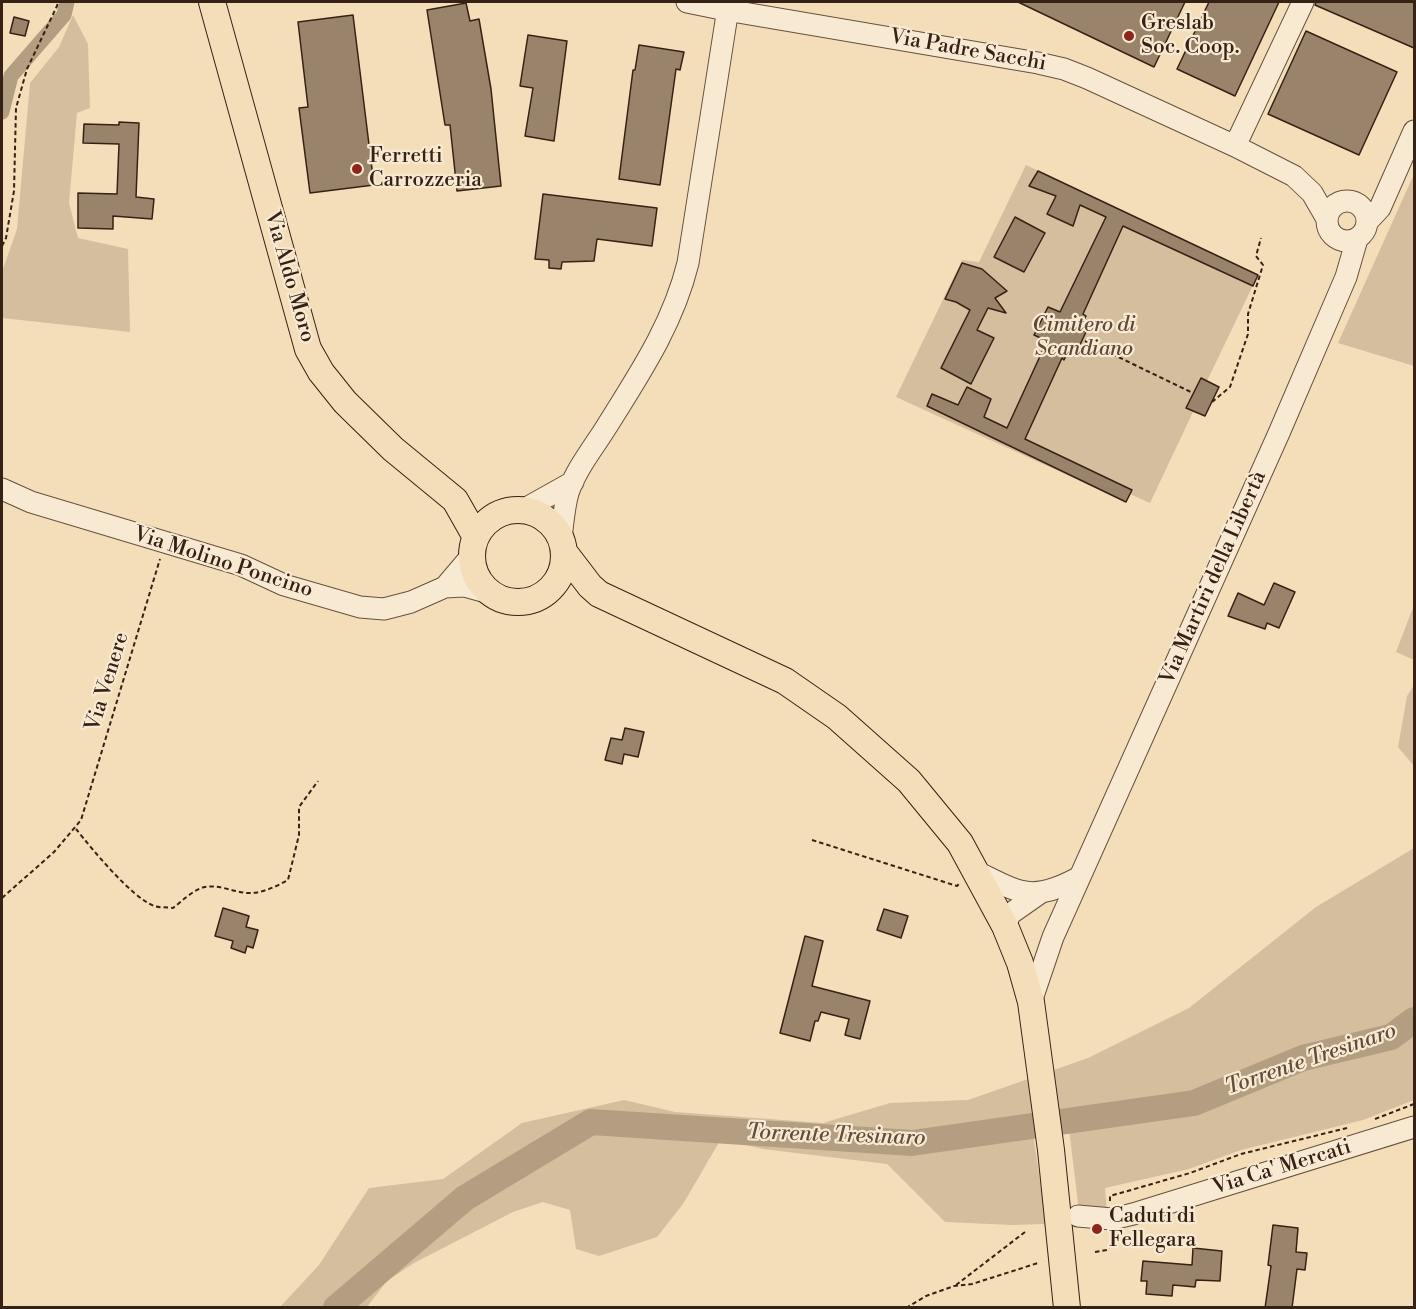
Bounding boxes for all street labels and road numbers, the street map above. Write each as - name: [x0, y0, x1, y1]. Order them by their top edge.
- street label: Via Padre Sacchi: [888, 25, 1048, 77]
- street label: Via Aldo Moro: [258, 208, 320, 346]
- street label: Via Martiri della Libertà: [1156, 467, 1272, 689]
- street label: Via Molino Poncino: [130, 522, 316, 604]
- street label: Via Venere: [81, 629, 135, 735]
- street label: Via Ca' Mercati: [1210, 1135, 1354, 1201]

